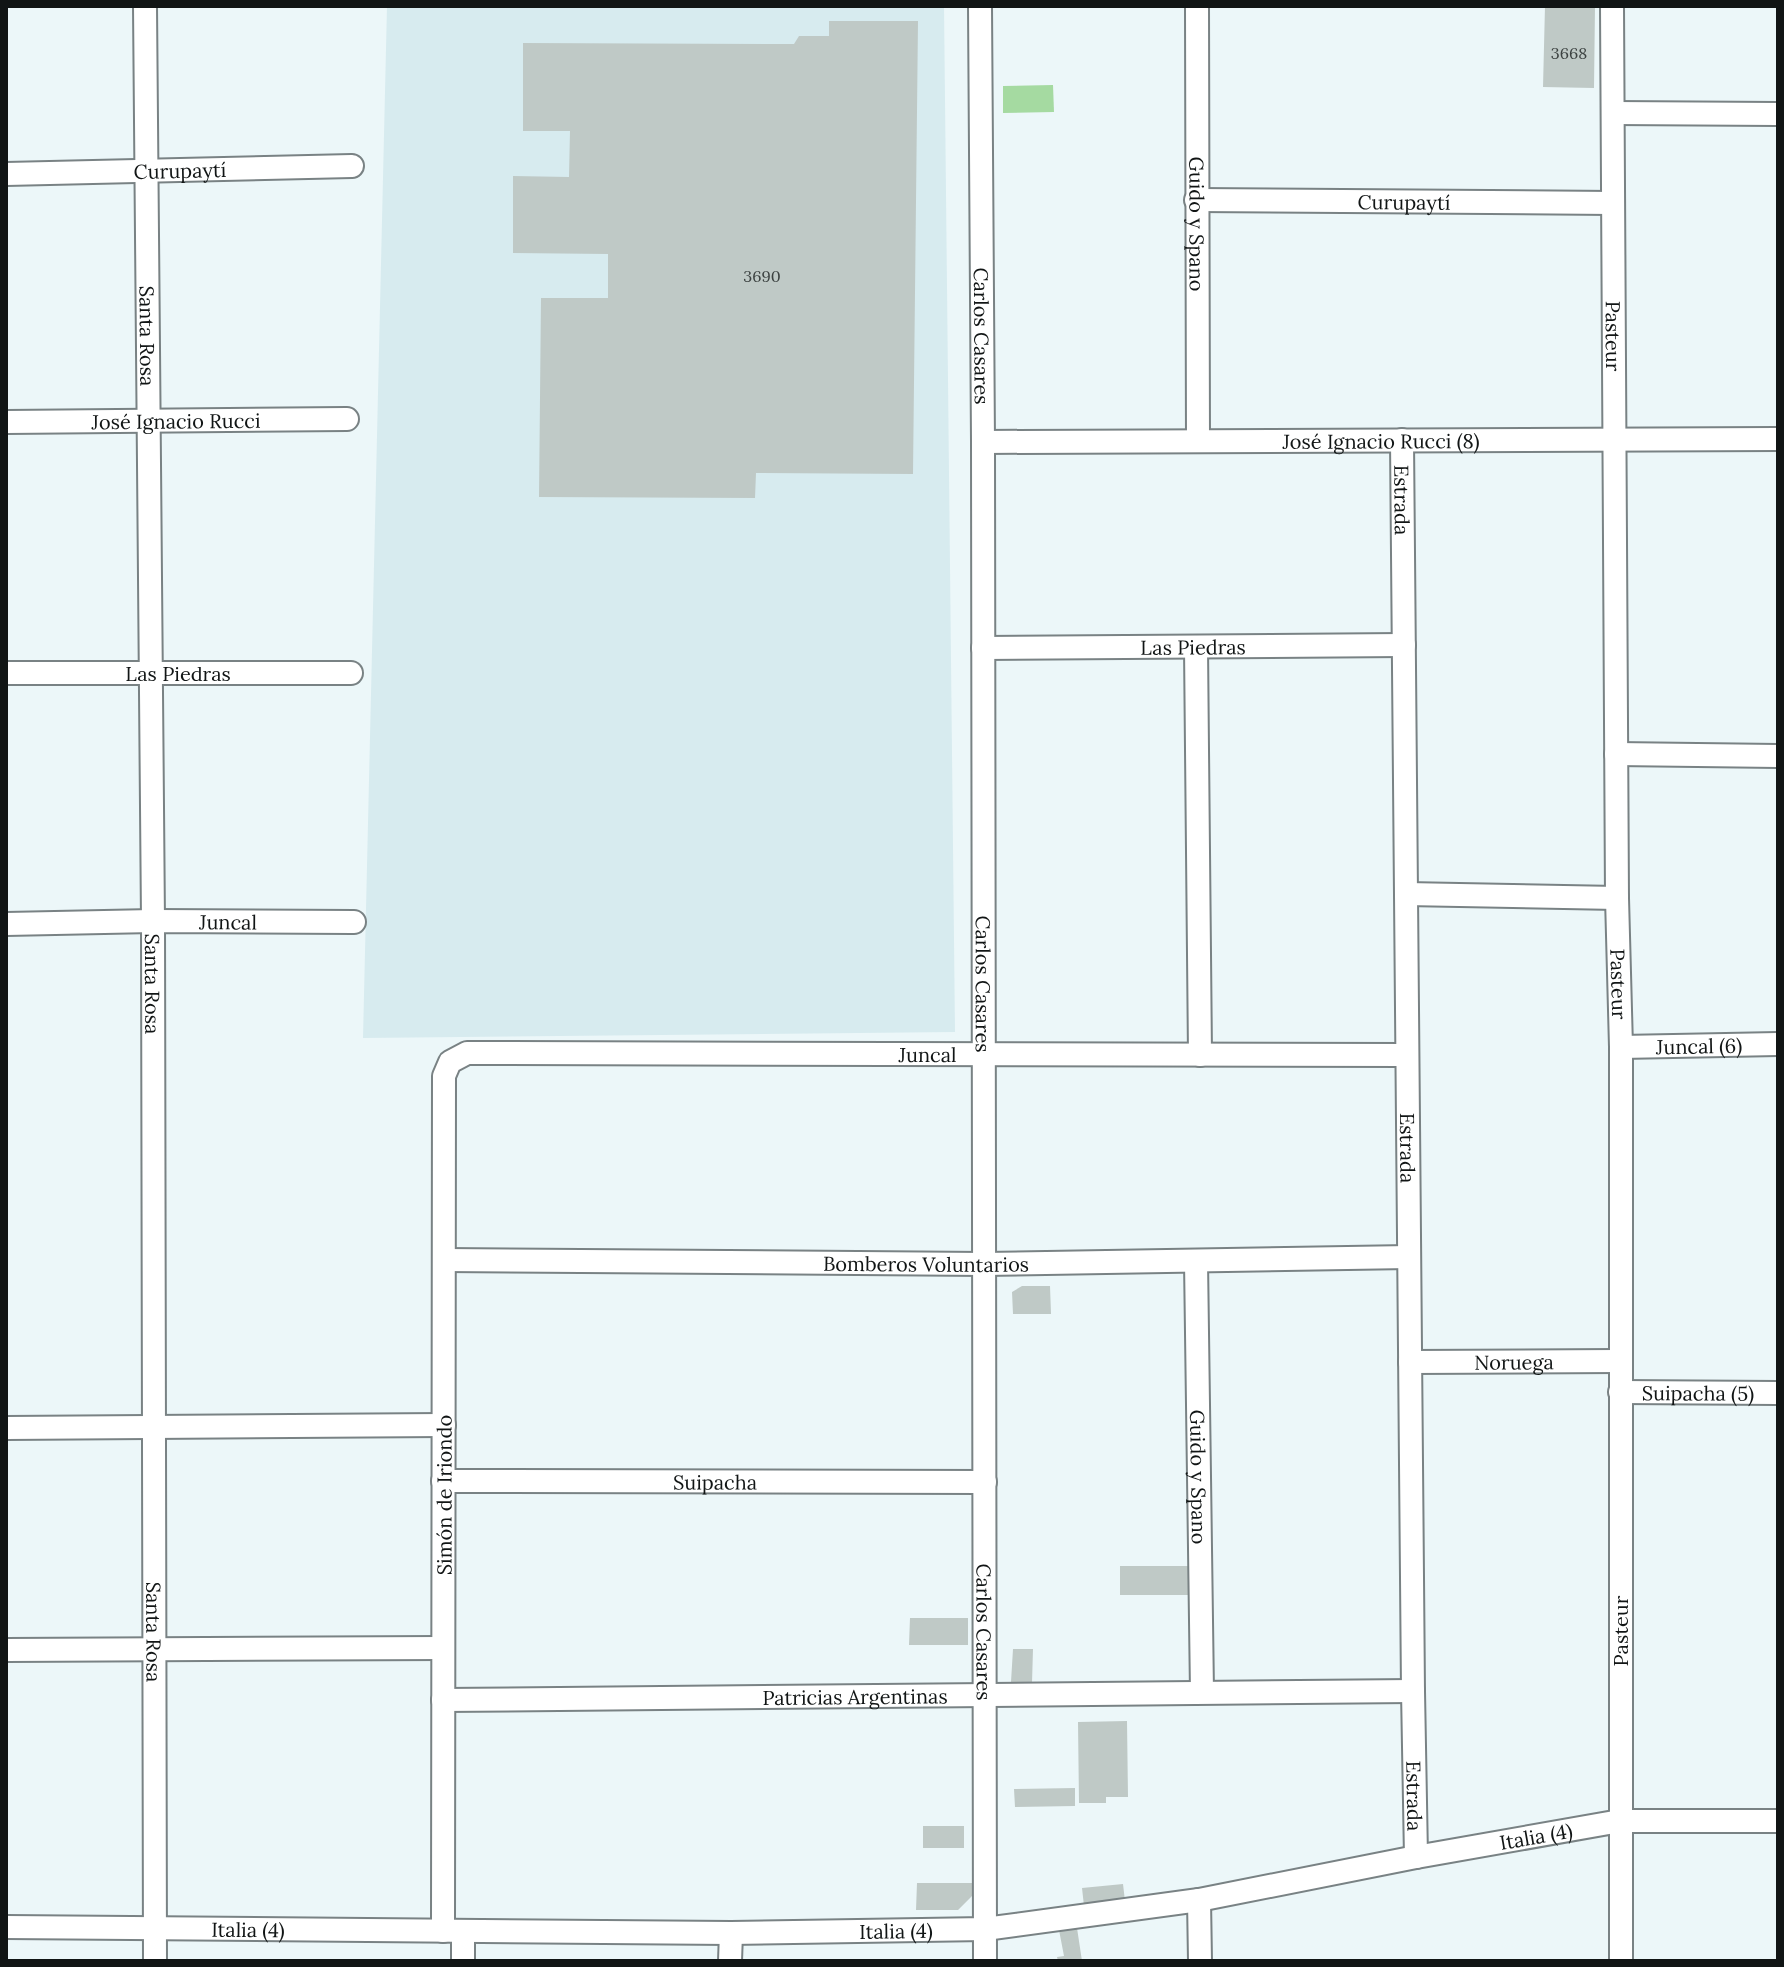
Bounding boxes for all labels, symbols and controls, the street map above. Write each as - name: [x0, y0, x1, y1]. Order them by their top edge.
- house number: 3668: [1551, 43, 1587, 63]
- street label: Curupaytí: [133, 156, 227, 184]
- street label: Guido y Spano: [1185, 157, 1210, 291]
- street label: Curupaytí: [1358, 189, 1450, 214]
- house number: 3690: [743, 266, 781, 286]
- street label: Carlos Casares: [969, 267, 995, 405]
- street label: Santa Rosa: [135, 286, 161, 386]
- street label: Pasteur: [1601, 301, 1627, 372]
- street label: José Ignacio Rucci: [90, 407, 261, 434]
- street label: José Ignacio Rucci (8): [1281, 428, 1480, 454]
- street label: Estrada: [1390, 465, 1415, 535]
- street label: Las Piedras: [1140, 634, 1246, 659]
- street label: Las Piedras: [125, 661, 231, 686]
- street label: Juncal: [198, 909, 257, 934]
- street label: Carlos Casares: [971, 915, 996, 1053]
- street label: Santa Rosa: [141, 934, 166, 1034]
- street label: Pasteur: [1606, 948, 1633, 1020]
- street label: Juncal (6): [1655, 1032, 1742, 1059]
- street label: Juncal: [898, 1041, 957, 1067]
- street label: Estrada: [1395, 1113, 1421, 1183]
- street label: Bomberos Voluntarios: [823, 1250, 1029, 1277]
- street label: Noruega: [1474, 1349, 1554, 1374]
- street label: Suipacha (5): [1642, 1380, 1754, 1406]
- street label: Guido y Spano: [1186, 1409, 1212, 1545]
- street label: Simón de Iriondo: [431, 1415, 456, 1575]
- street label: Suipacha: [673, 1469, 757, 1494]
- street label: Carlos Casares: [972, 1563, 997, 1701]
- street label: Santa Rosa: [142, 1582, 167, 1682]
- street label: Pasteur: [1608, 1595, 1633, 1666]
- street label: Patricias Argentinas: [762, 1683, 948, 1710]
- street label: Estrada: [1402, 1760, 1428, 1831]
- street label: Italia (4): [1498, 1817, 1574, 1855]
- street label: Italia (4): [211, 1916, 285, 1943]
- street label: Italia (4): [859, 1917, 933, 1944]

